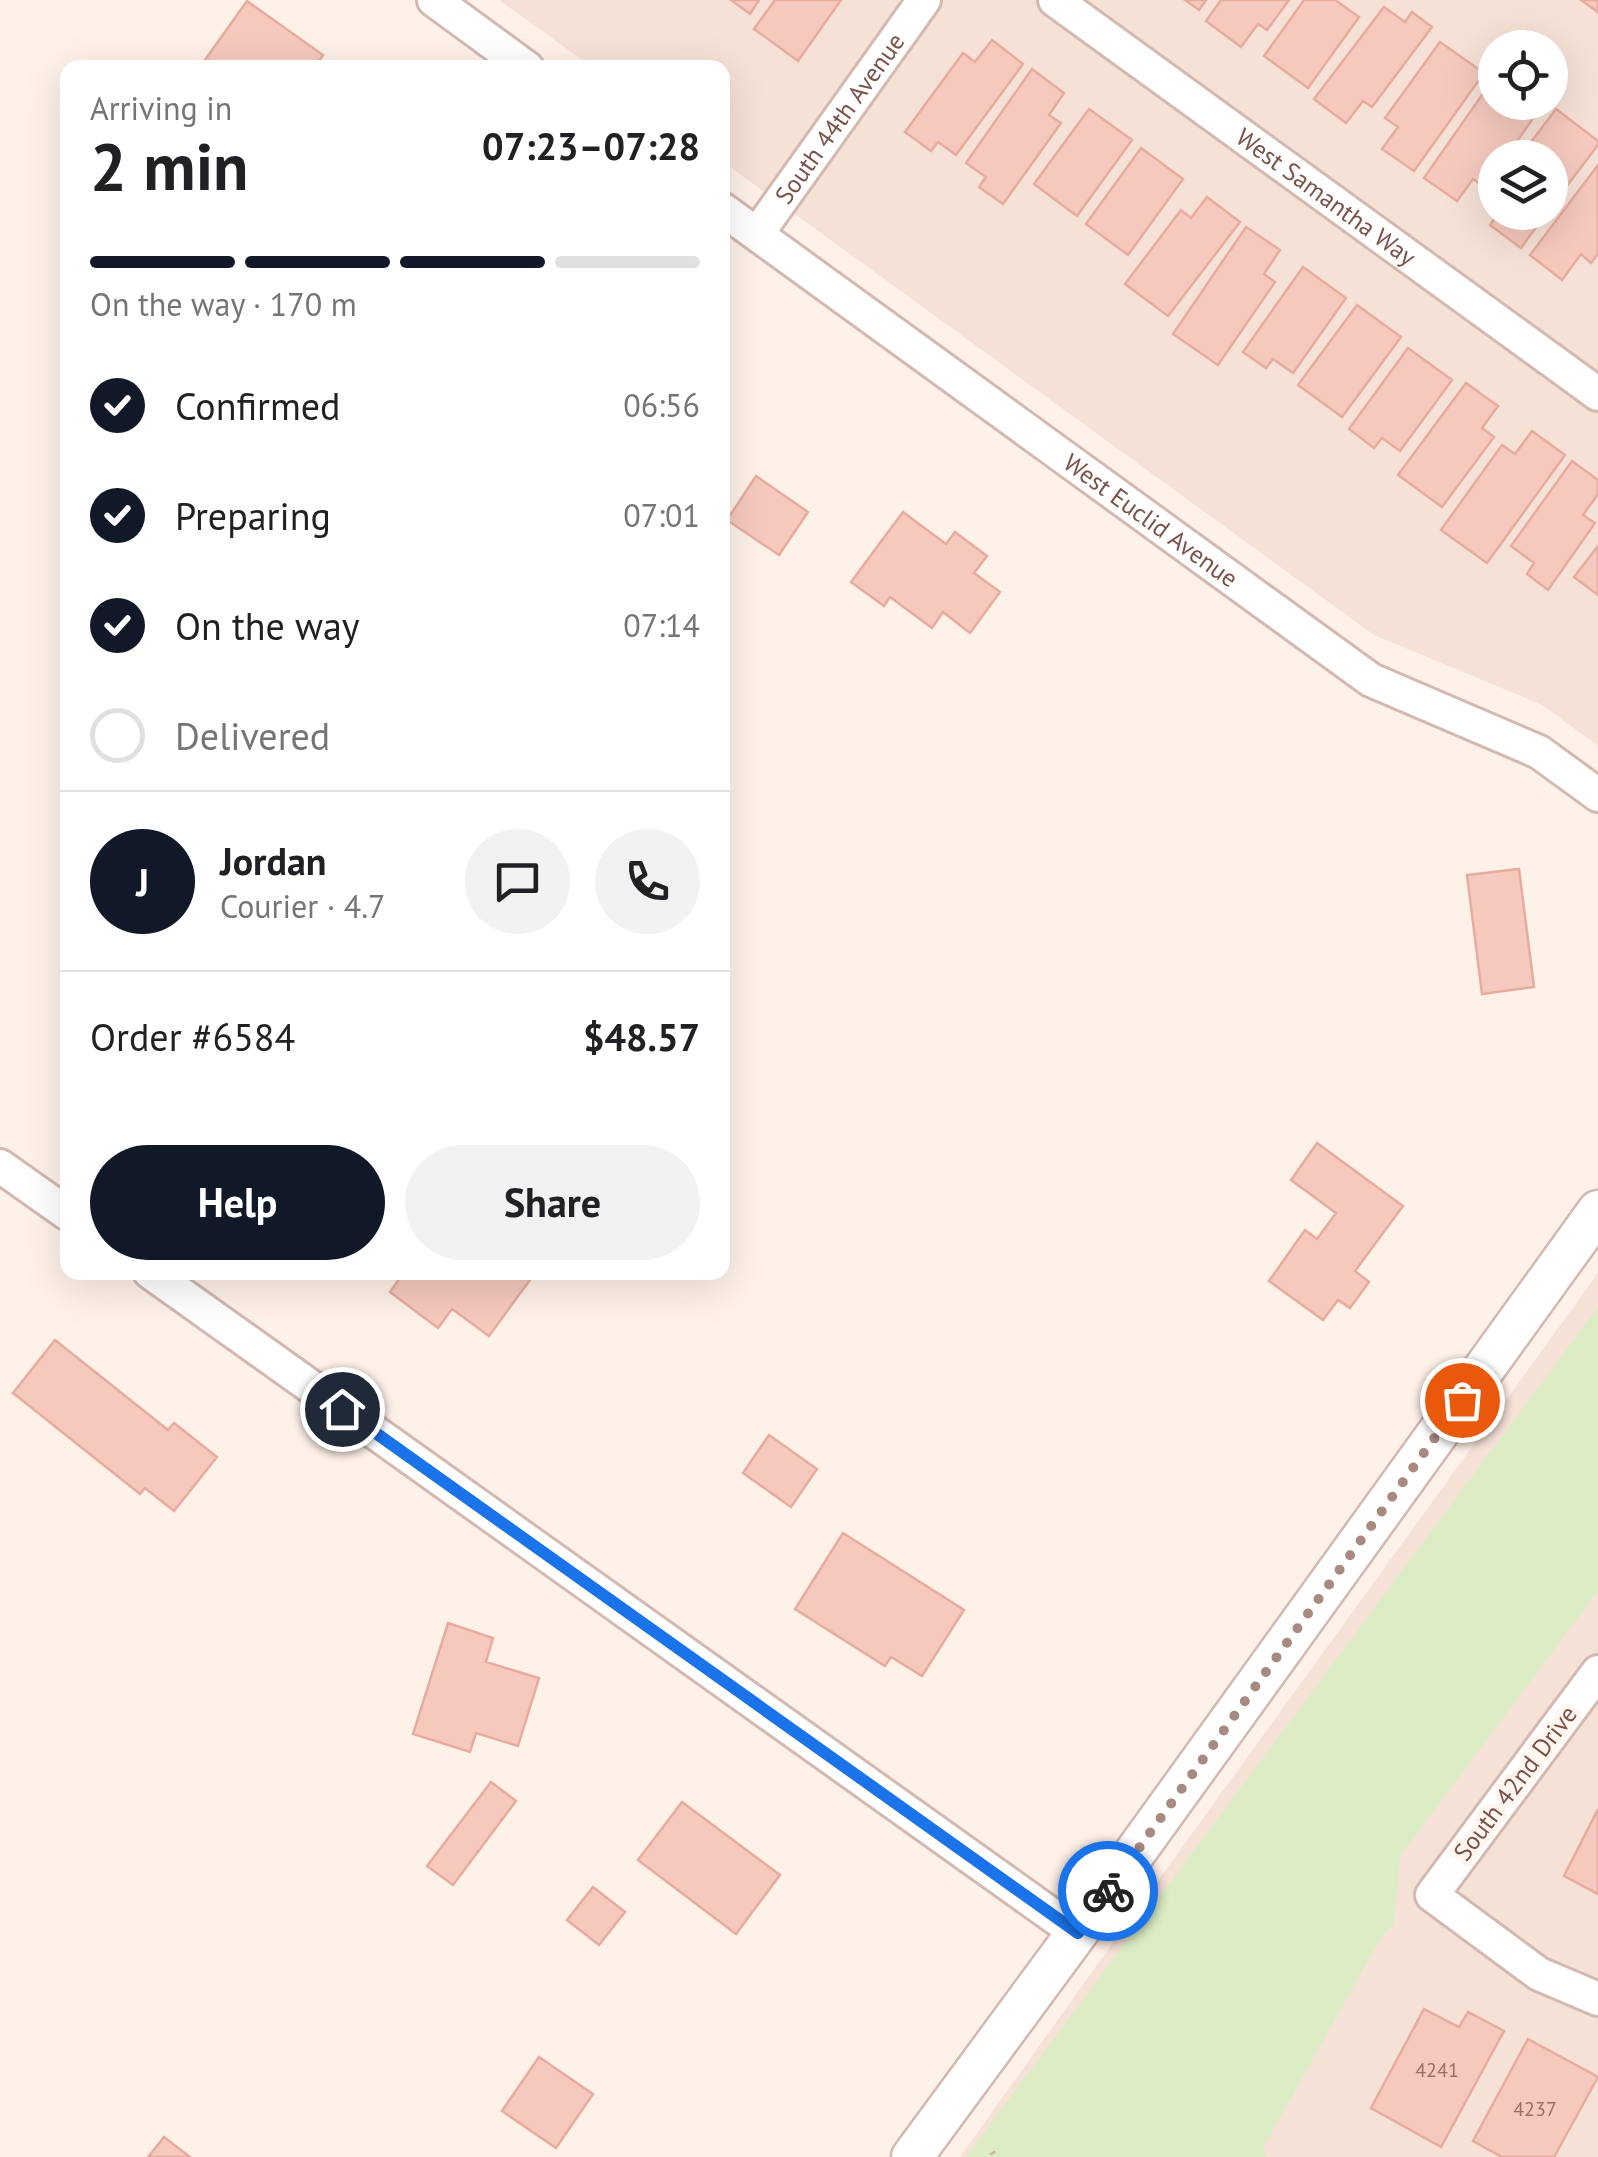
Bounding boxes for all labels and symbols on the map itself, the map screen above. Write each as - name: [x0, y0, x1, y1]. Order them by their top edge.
- street label: South 44th Avenue: [768, 27, 911, 210]
- street label: West Samantha Way: [1230, 121, 1423, 273]
- street label: West Euclid Avenue: [1057, 446, 1244, 594]
- pin: [1420, 1358, 1505, 1443]
- pin: [300, 1367, 385, 1452]
- street label: South 42nd Drive: [1446, 1699, 1584, 1867]
- courier: [1058, 1841, 1158, 1941]
- house number: 4241: [1415, 2057, 1459, 2083]
- house number: 4237: [1513, 2096, 1557, 2122]

